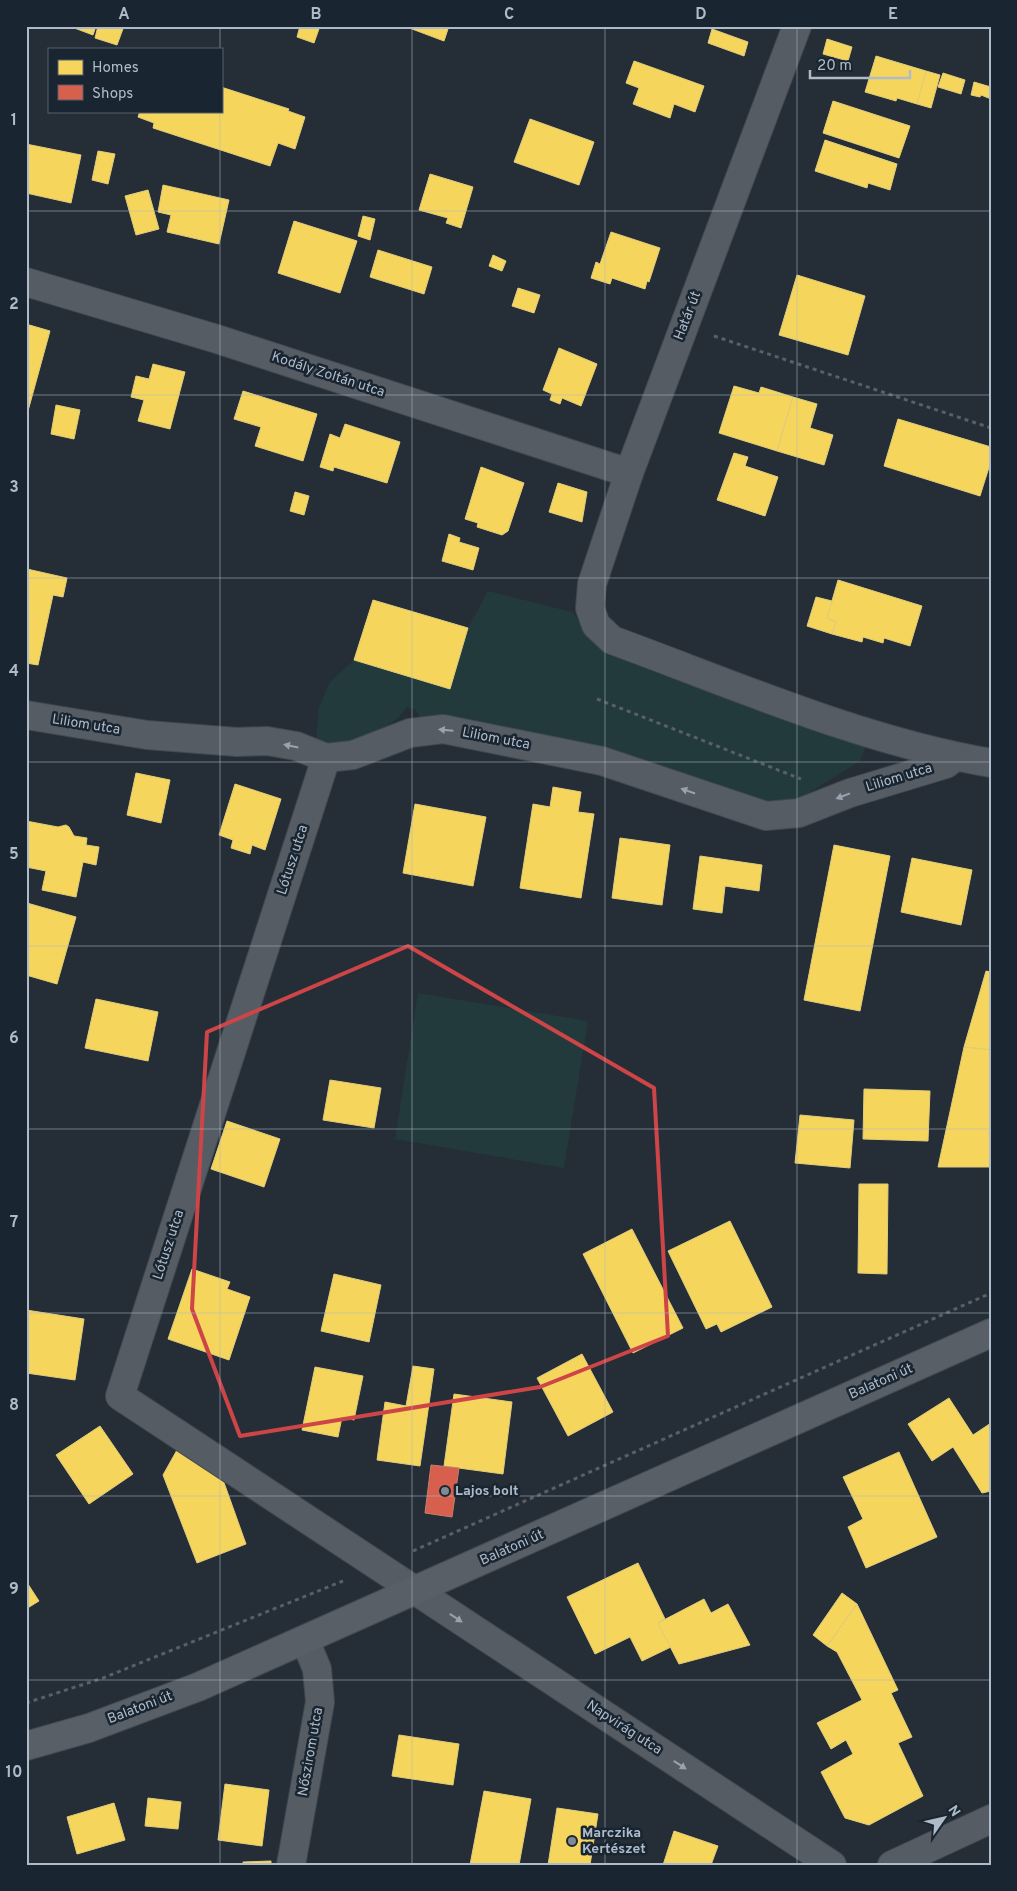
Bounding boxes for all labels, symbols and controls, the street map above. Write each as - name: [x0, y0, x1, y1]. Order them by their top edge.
- text: A: [118, 5, 130, 25]
- text: B: [310, 5, 322, 25]
- text: C: [504, 5, 514, 25]
- text: D: [695, 5, 707, 25]
- text: E: [888, 5, 898, 25]
- legend: [48, 48, 222, 112]
- scale bar: [810, 48, 910, 80]
- text: 20 m: [817, 57, 852, 76]
- text: Homes: [92, 59, 139, 78]
- text: Shops: [92, 85, 133, 104]
- text: 1: [11, 111, 17, 131]
- street label: Határ út: [671, 289, 705, 343]
- text: 2: [9, 295, 19, 315]
- street label: Kodály Zoltán utca: [269, 349, 387, 401]
- text: 3: [9, 478, 19, 498]
- text: 4: [9, 662, 19, 682]
- street label: Liliom utca: [51, 711, 121, 739]
- street label: Liliom utca: [461, 724, 531, 754]
- one-way arrow: [438, 726, 454, 734]
- one-way arrow: [283, 742, 298, 750]
- street label: Liliom utca: [864, 760, 934, 796]
- one-way arrow: [680, 787, 695, 795]
- one-way arrow: [836, 793, 851, 800]
- street label: Lótusz utca: [274, 823, 312, 897]
- text: 5: [9, 845, 19, 865]
- text: 6: [9, 1029, 19, 1049]
- street label: Lótusz utca: [150, 1208, 188, 1282]
- text: 7: [10, 1213, 18, 1233]
- street label: Balatoni út: [846, 1360, 916, 1404]
- text: 8: [9, 1396, 19, 1416]
- place label: Lajos bolt: [455, 1483, 519, 1500]
- marker: Lajos bolt: [439, 1485, 451, 1497]
- street label: Balatoni út: [477, 1526, 547, 1570]
- text: 9: [9, 1580, 19, 1600]
- one-way arrow: [450, 1613, 463, 1623]
- street label: Balatoni út: [105, 1688, 175, 1728]
- street label: Napvirág utca: [583, 1697, 665, 1759]
- street label: Nőszirom utca: [295, 1706, 327, 1798]
- one-way arrow: [673, 1760, 686, 1770]
- text: 10: [6, 1763, 22, 1783]
- north arrow: [920, 1794, 970, 1844]
- text: N: [944, 1803, 963, 1820]
- place label: Marczika Kertészet: [582, 1825, 646, 1858]
- marker: Marczika Kertészet: [566, 1835, 578, 1847]

